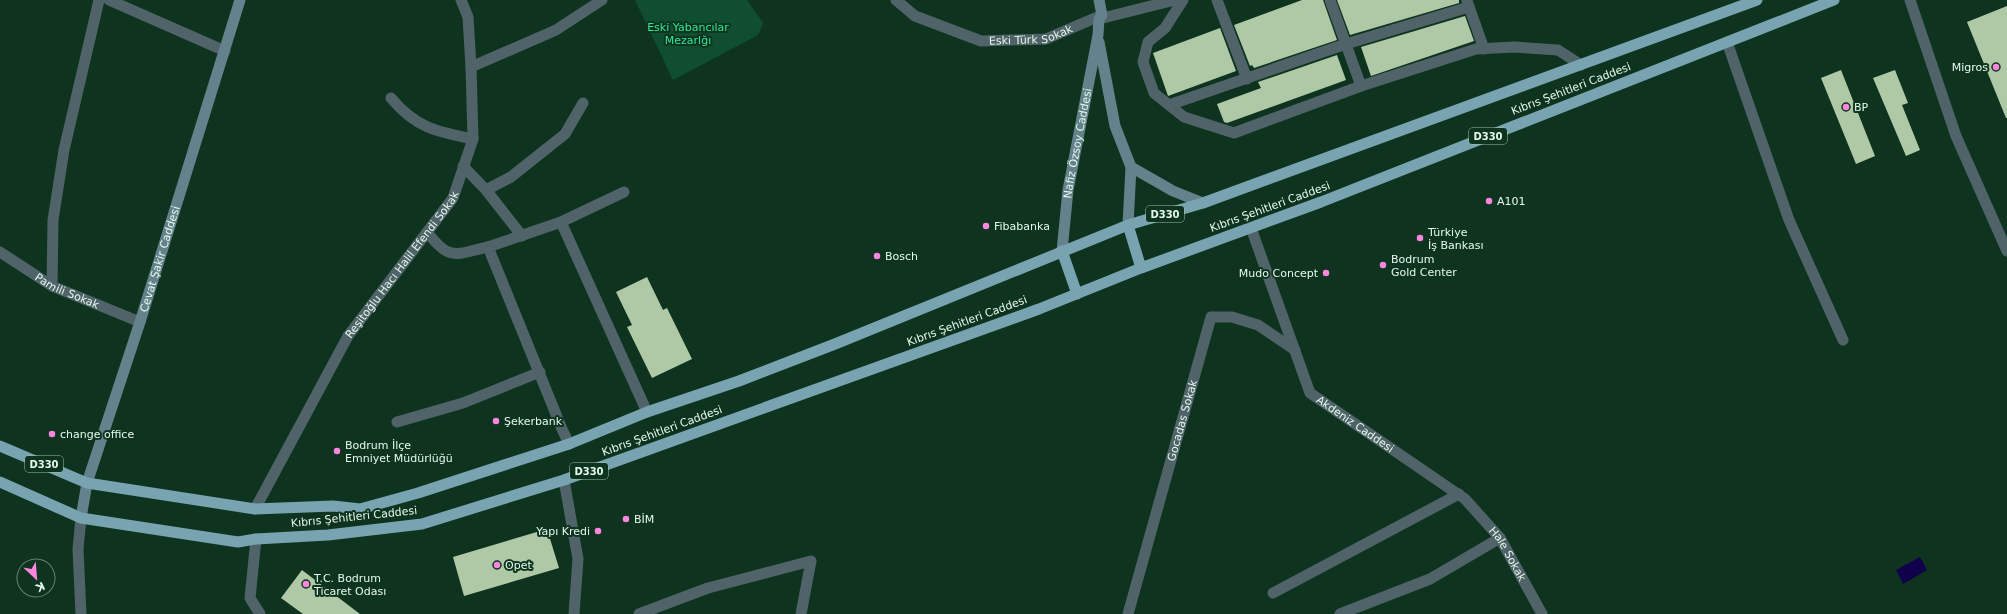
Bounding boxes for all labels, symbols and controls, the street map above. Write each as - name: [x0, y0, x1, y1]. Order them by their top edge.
- park label: Eski Yabancılar Mezarlğı: [647, 21, 729, 47]
- street label: Eski Türk Sokak: [989, 22, 1075, 47]
- street label: Kıbrıs Şehitleri Caddesi: [1509, 60, 1633, 118]
- place label: Migros: [1952, 61, 1988, 74]
- marker: Migros: [1991, 62, 2001, 72]
- street label: Nafiz Özsoy Caddesi: [1061, 87, 1094, 199]
- place label: BP: [1854, 101, 1869, 114]
- marker: BP: [1841, 102, 1851, 112]
- road number: D330: [1469, 128, 1507, 144]
- street label: Kıbrıs Şehitleri Caddesi: [1208, 179, 1332, 235]
- street label: Reşitoğlu Hacı Halil Efendi Sokak: [342, 189, 461, 341]
- place label: A101: [1497, 195, 1526, 208]
- marker: A101: [1484, 196, 1494, 206]
- street label: Cevat Şakir Caddesi: [137, 204, 182, 314]
- road number: D330: [1146, 206, 1184, 222]
- place label: Fibabanka: [994, 220, 1050, 233]
- marker: Fibabanka: [981, 221, 991, 231]
- place label: Türkiye İş Bankası: [1427, 226, 1483, 252]
- marker: Türkiye İş Bankası: [1415, 233, 1425, 243]
- place label: Bosch: [885, 250, 918, 263]
- marker: Bosch: [872, 251, 882, 261]
- place label: Bodrum Gold Center: [1391, 253, 1457, 279]
- marker: Bodrum Gold Center: [1378, 260, 1388, 270]
- place label: Mudo Concept: [1239, 267, 1319, 280]
- marker: Mudo Concept: [1321, 268, 1331, 278]
- street label: Pamili Sokak: [33, 270, 102, 311]
- street label: Kıbrıs Şehitleri Caddesi: [905, 293, 1029, 349]
- street label: Gocadas Sokak: [1165, 378, 1200, 463]
- street label: Akdeniz Caddesi: [1314, 393, 1396, 455]
- street label: Kıbrıs Şehitleri Caddesi: [600, 403, 724, 459]
- place label: Şekerbank: [504, 415, 563, 428]
- marker: Şekerbank: [491, 416, 501, 426]
- place label: change office: [60, 428, 134, 441]
- marker: change office: [47, 429, 57, 439]
- place label: Bodrum İlçe Emniyet Müdürlüğü: [345, 439, 453, 465]
- marker: Bodrum İlçe Emniyet Müdürlüğü: [332, 446, 342, 456]
- road number: D330: [25, 456, 63, 472]
- road number: D330: [570, 463, 608, 479]
- street label: Kıbrıs Şehitleri Caddesi: [290, 504, 418, 530]
- place label: BİM: [634, 513, 654, 526]
- marker: BİM: [621, 514, 631, 524]
- street label: Hale Sokak: [1486, 524, 1529, 584]
- place label: Yapı Kredi: [535, 525, 590, 538]
- marker: Yapı Kredi: [593, 526, 603, 536]
- north arrow: [16, 558, 56, 598]
- place label: Opet: [505, 559, 532, 572]
- marker: Opet: [492, 560, 502, 570]
- place label: T.C. Bodrum Ticaret Odası: [313, 572, 386, 598]
- text: K: [33, 579, 47, 594]
- marker: T.C. Bodrum Ticaret Odası: [301, 579, 311, 589]

